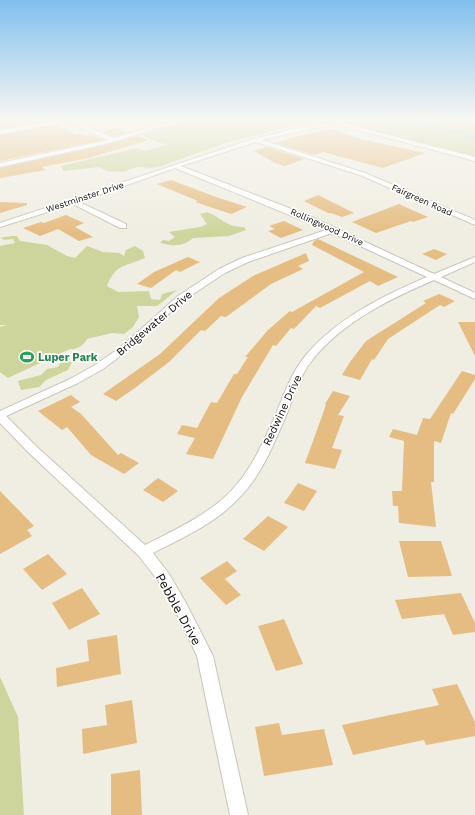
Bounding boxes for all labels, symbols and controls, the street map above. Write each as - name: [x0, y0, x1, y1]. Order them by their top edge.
- street label: Westminster Drive: [45, 180, 125, 214]
- street label: Fairgreen Road: [390, 182, 454, 218]
- street label: Rollingwood Drive: [289, 206, 365, 248]
- street label: Bridgewater Drive: [114, 288, 195, 359]
- sports icon: Luper Park: [19, 349, 35, 365]
- place label: Luper Park: [38, 351, 98, 364]
- street label: Redwine Drive: [260, 373, 305, 448]
- street label: Pebble Drive: [153, 571, 204, 648]

